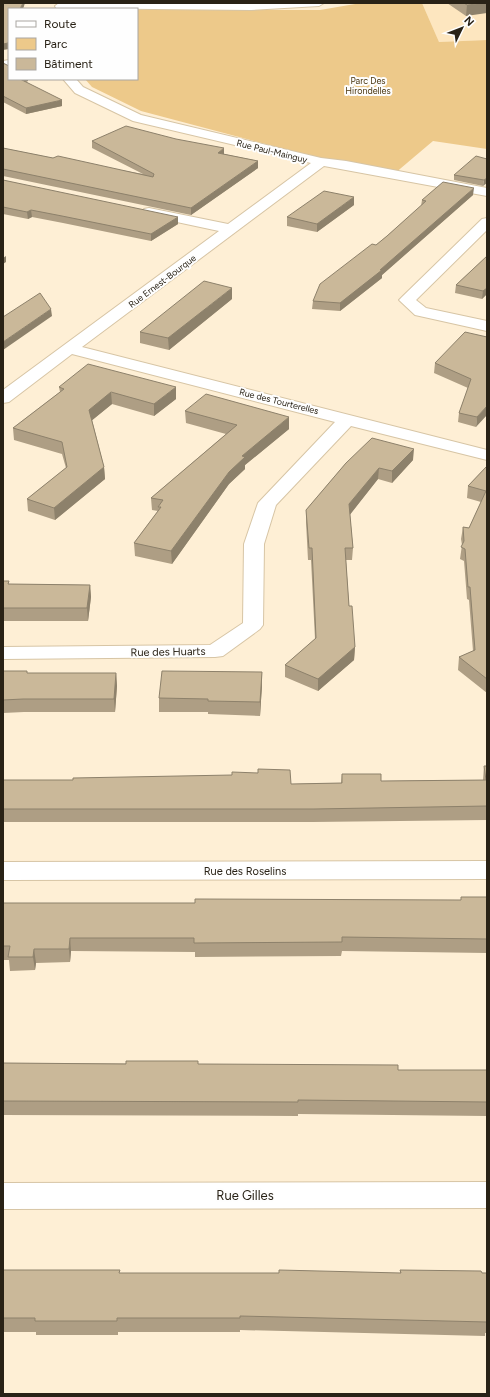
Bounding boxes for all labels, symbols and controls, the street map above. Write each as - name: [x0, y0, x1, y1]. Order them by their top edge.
- legend: [8, 8, 138, 80]
- north arrow: [442, 8, 482, 48]
- text: N: [461, 14, 477, 29]
- text: Route: [44, 17, 77, 31]
- text: Parc: [44, 37, 68, 51]
- text: Bâtiment: [44, 57, 93, 71]
- park label: Parc Des Hirondelles: [345, 75, 391, 96]
- street label: Rue Paul-Mainguy: [235, 137, 309, 165]
- street label: Rue Ernest-Bourque: [126, 252, 198, 310]
- street label: Rue des Tourterelles: [238, 386, 320, 416]
- street label: Rue des Huarts: [130, 645, 206, 659]
- street label: Rue des Roselins: [204, 865, 286, 878]
- street label: Rue Gilles: [216, 1188, 274, 1203]

